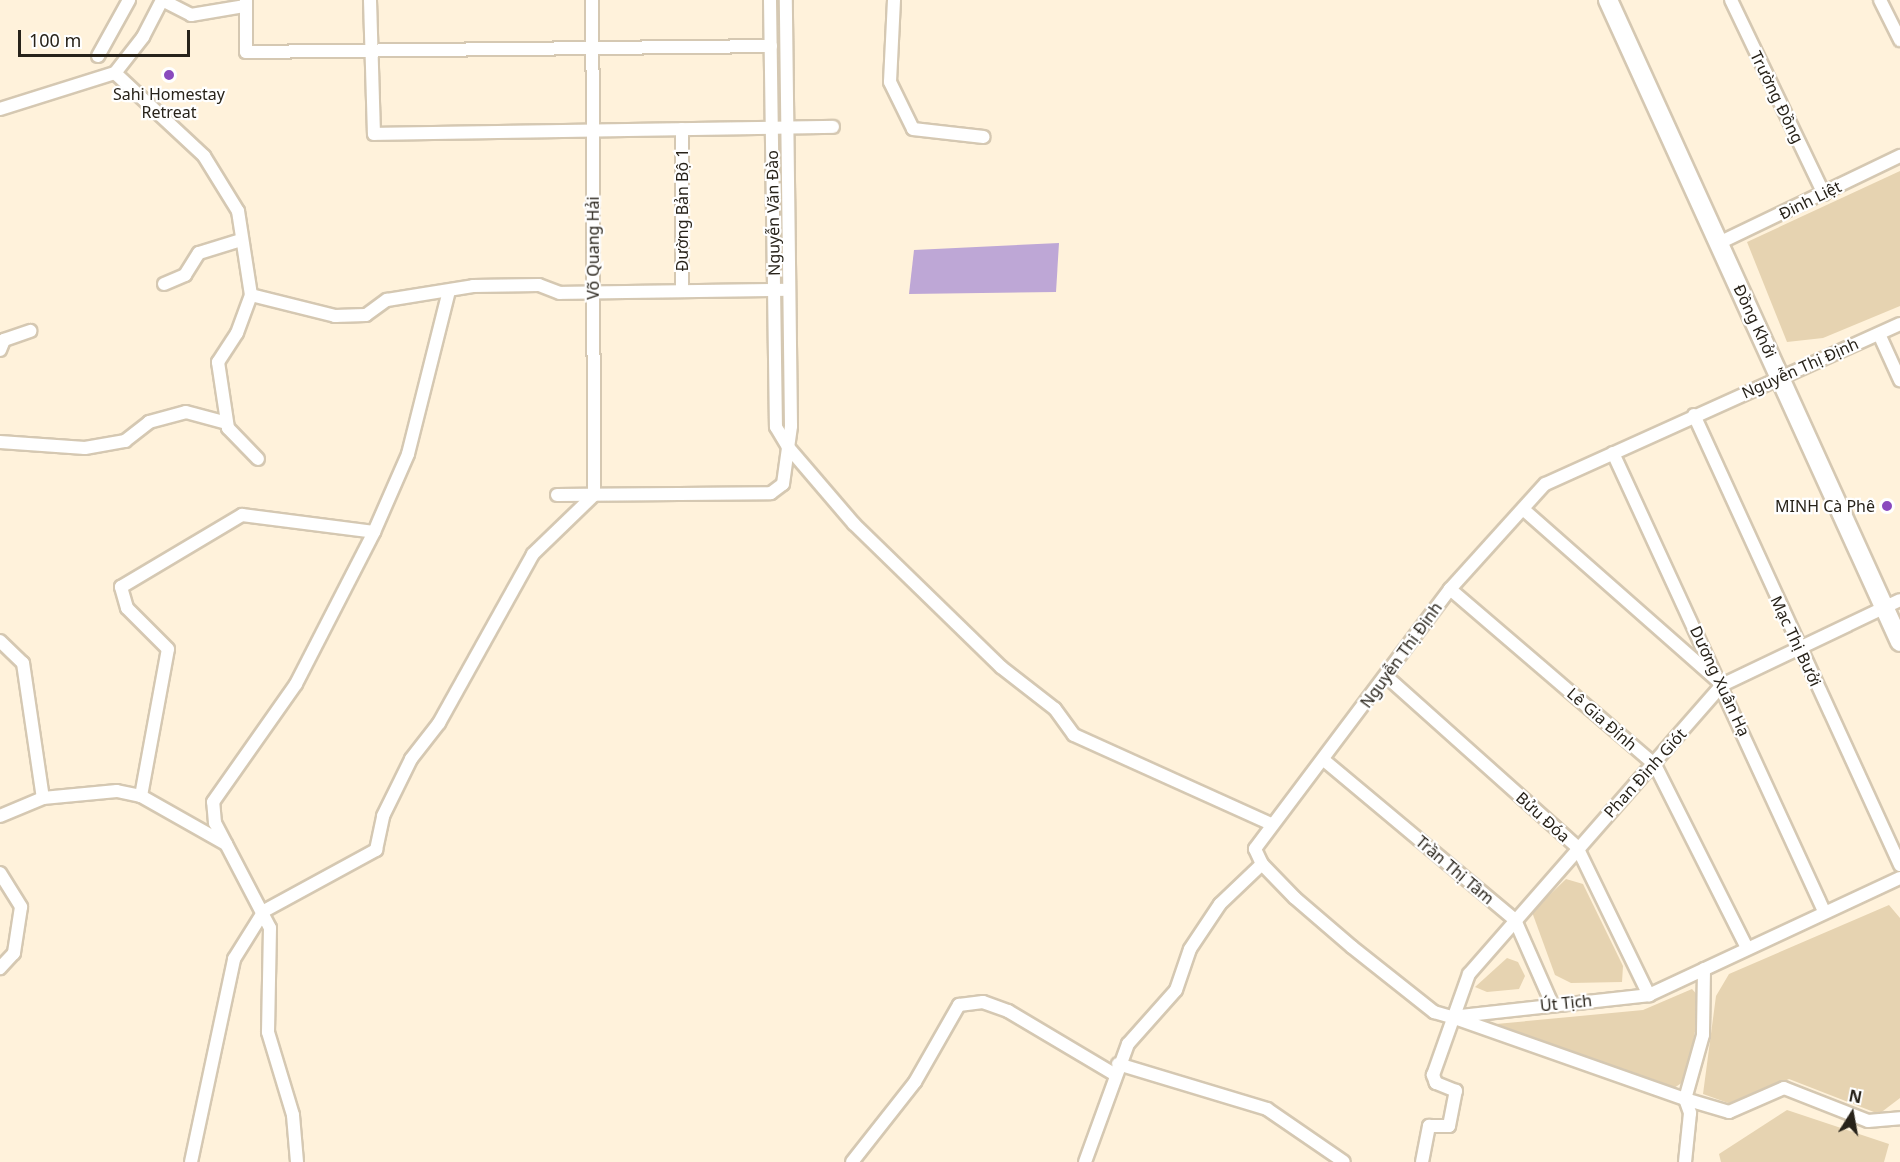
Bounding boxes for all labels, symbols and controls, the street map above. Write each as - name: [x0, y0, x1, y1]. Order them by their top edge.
- scale bar: [21, 18, 194, 56]
- text: 100 m: [29, 28, 81, 52]
- street label: Trường Đồng: [1746, 48, 1808, 146]
- marker: Sahi Homestay Retreat: [162, 68, 176, 82]
- place label: Sahi Homestay Retreat: [113, 84, 225, 122]
- street label: Đường Bản Bộ 1: [672, 148, 692, 272]
- street label: Nguyễn Văn Đào: [762, 150, 784, 276]
- street label: Đinh Liệt: [1776, 177, 1844, 223]
- street label: Võ Quang Hải: [583, 196, 603, 300]
- street label: Đồng Khởi: [1730, 281, 1780, 361]
- street label: Nguyễn Thị Định: [1739, 334, 1861, 402]
- place label: MINH Cà Phê: [1775, 496, 1875, 516]
- marker: MINH Cà Phê: [1880, 499, 1894, 513]
- street label: Mạc Thị Bưởi: [1767, 593, 1825, 689]
- street label: Nguyễn Thị Định: [1356, 598, 1446, 712]
- street label: Dương Xuân Hạ: [1686, 623, 1754, 739]
- street label: Lê Gia Đỉnh: [1563, 684, 1641, 754]
- street label: Phan Đình Giót: [1600, 724, 1690, 822]
- street label: Bửu Đóa: [1512, 788, 1574, 846]
- street label: Trần Thị Tâm: [1412, 832, 1498, 908]
- street label: Út Tịch: [1539, 991, 1593, 1015]
- north arrow: [1822, 1084, 1882, 1144]
- text: N: [1847, 1084, 1864, 1108]

